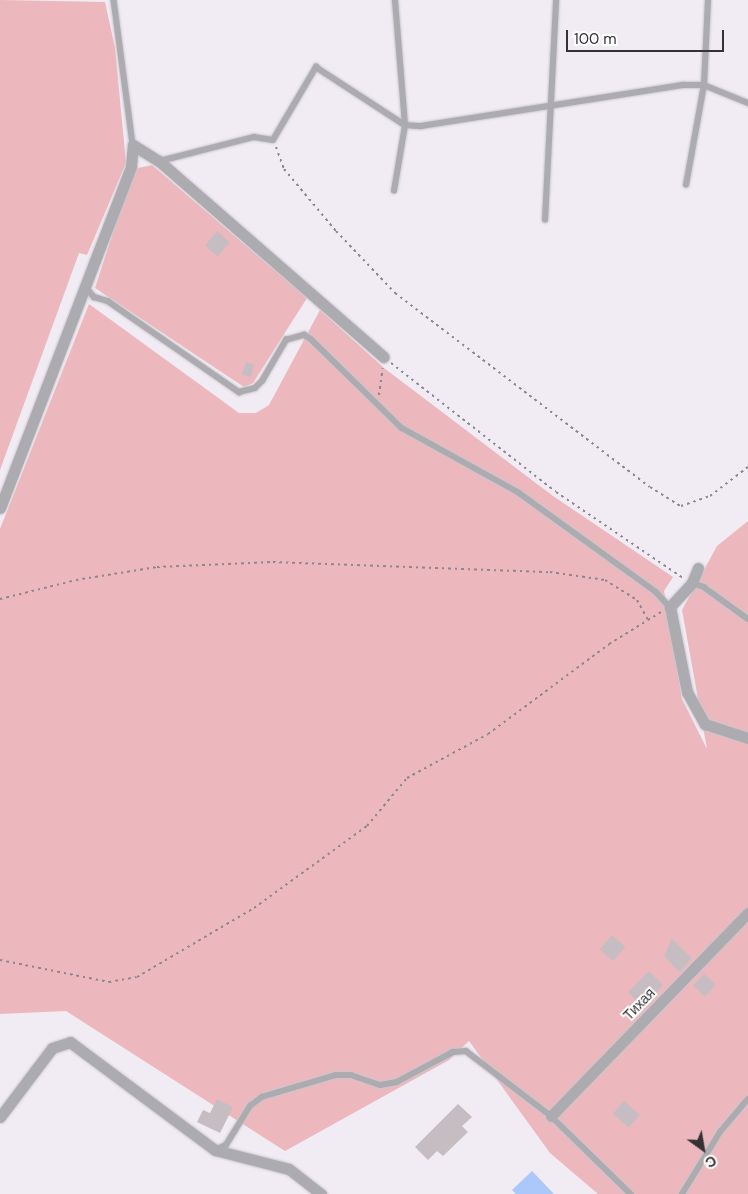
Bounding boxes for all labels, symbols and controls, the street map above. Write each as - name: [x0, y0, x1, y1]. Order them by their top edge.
- scale bar: [568, 20, 726, 52]
- text: 100 m: [574, 29, 617, 49]
- street label: Тихая: [620, 985, 658, 1023]
- north arrow: [678, 1124, 728, 1174]
- text: С: [702, 1151, 720, 1172]

